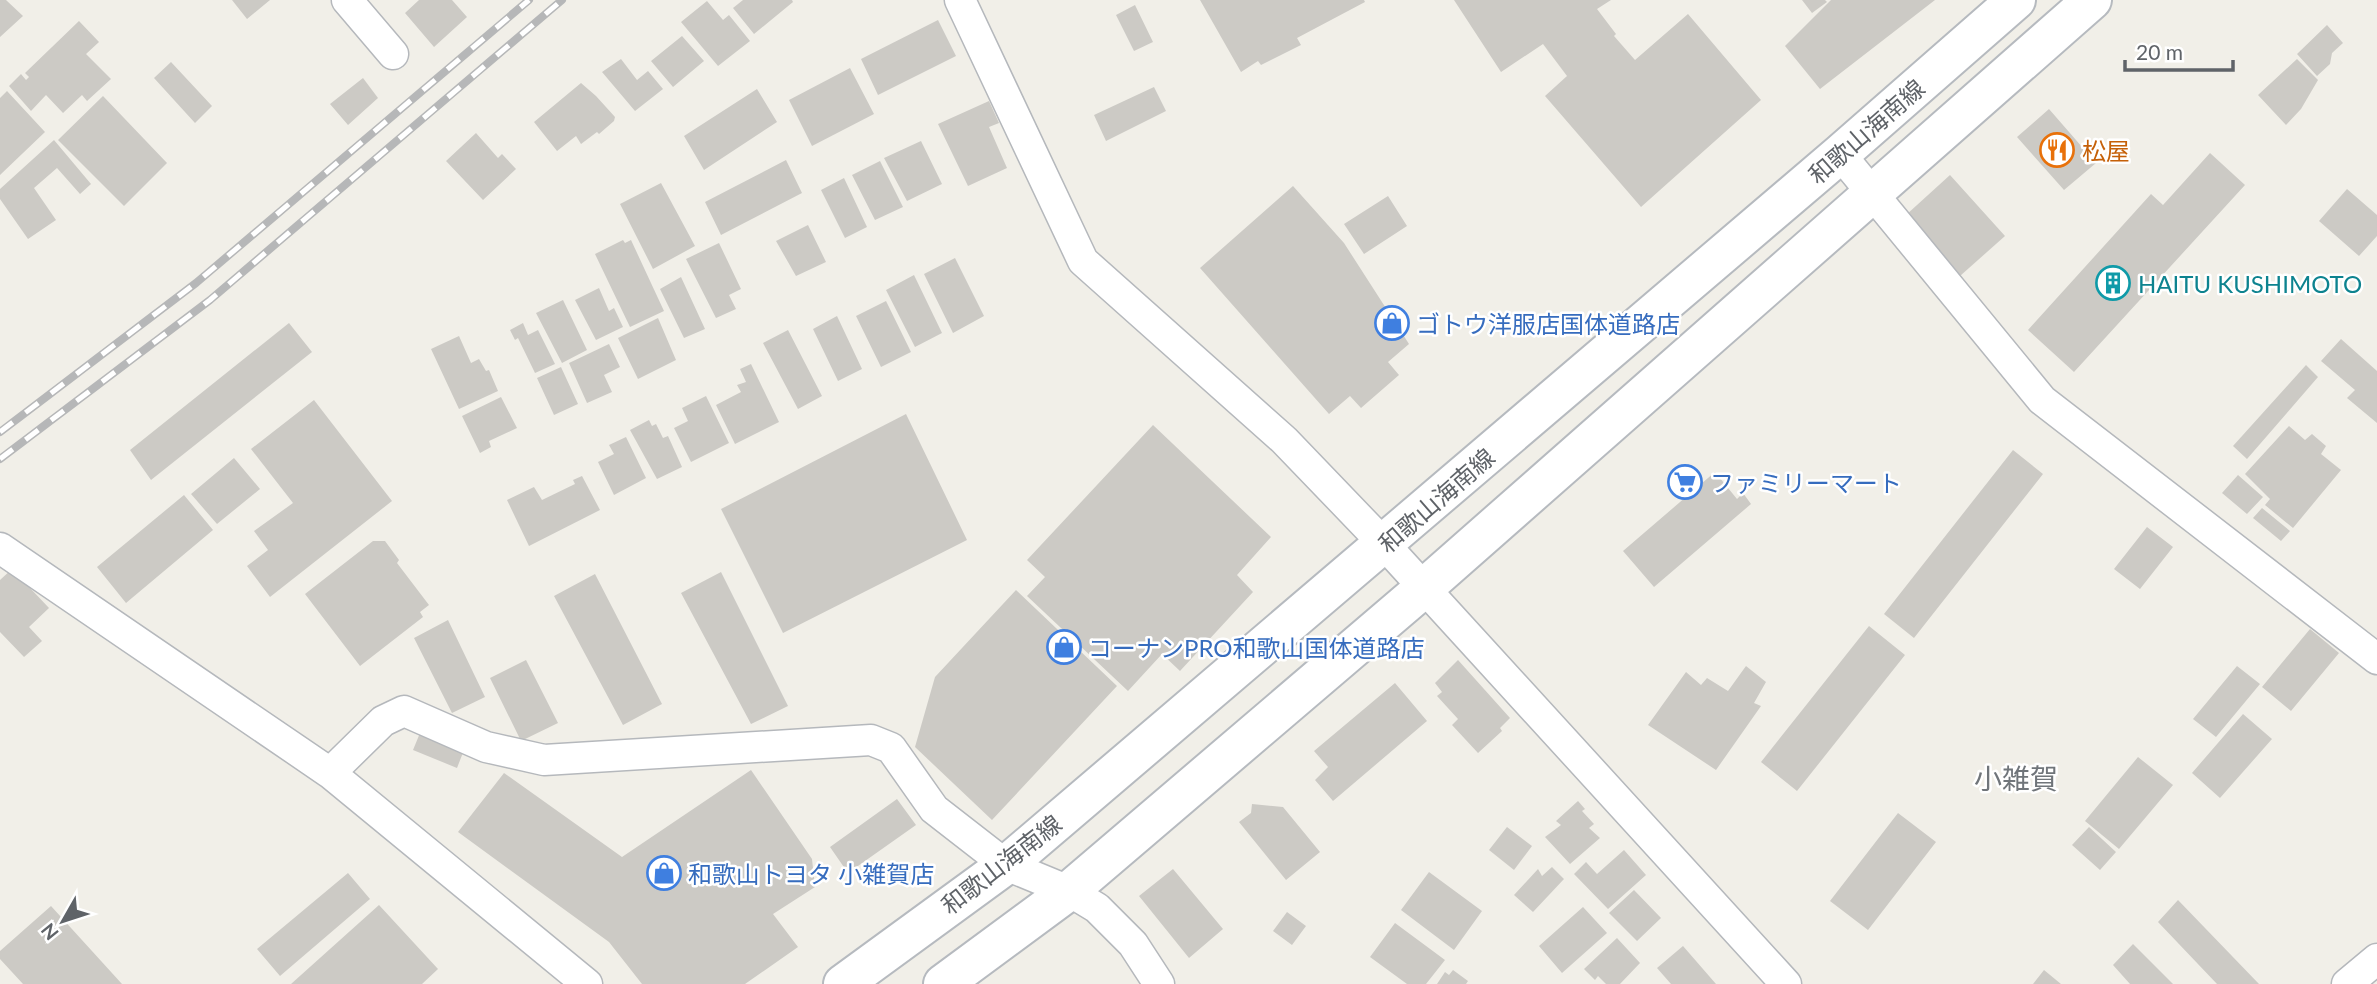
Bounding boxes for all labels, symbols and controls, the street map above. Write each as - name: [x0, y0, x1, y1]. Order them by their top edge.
- scale bar: [2125, 28, 2234, 72]
- text: 20 m: [2136, 39, 2183, 64]
- street label: 和歌山海南線: [1802, 73, 1930, 189]
- restaurant icon: 松屋: [2038, 131, 2076, 169]
- place label: 松屋: [2082, 136, 2130, 165]
- building icon: HAITU KUSHIMOTO: [2094, 264, 2132, 302]
- place label: HAITU KUSHIMOTO: [2138, 269, 2362, 298]
- shop icon: ゴトウ洋服店国体道路店: [1373, 304, 1411, 342]
- place label: ゴトウ洋服店国体道路店: [1416, 309, 1680, 338]
- street label: 和歌山海南線: [1372, 442, 1500, 558]
- supermarket icon: ファミリーマート: [1666, 463, 1704, 501]
- place label: ファミリーマート: [1710, 468, 1902, 497]
- shop icon: コーナンPRO和歌山国体道路店: [1045, 628, 1083, 666]
- place label: コーナンPRO和歌山国体道路店: [1088, 633, 1425, 662]
- district label: 小雑賀: [1974, 761, 2058, 795]
- street label: 和歌山海南線: [935, 808, 1067, 920]
- shop icon: 和歌山トヨタ 小雑賀店: [645, 854, 683, 892]
- place label: 和歌山トヨタ 小雑賀店: [688, 859, 934, 888]
- north arrow: [28, 886, 98, 956]
- text: N: [36, 919, 63, 945]

